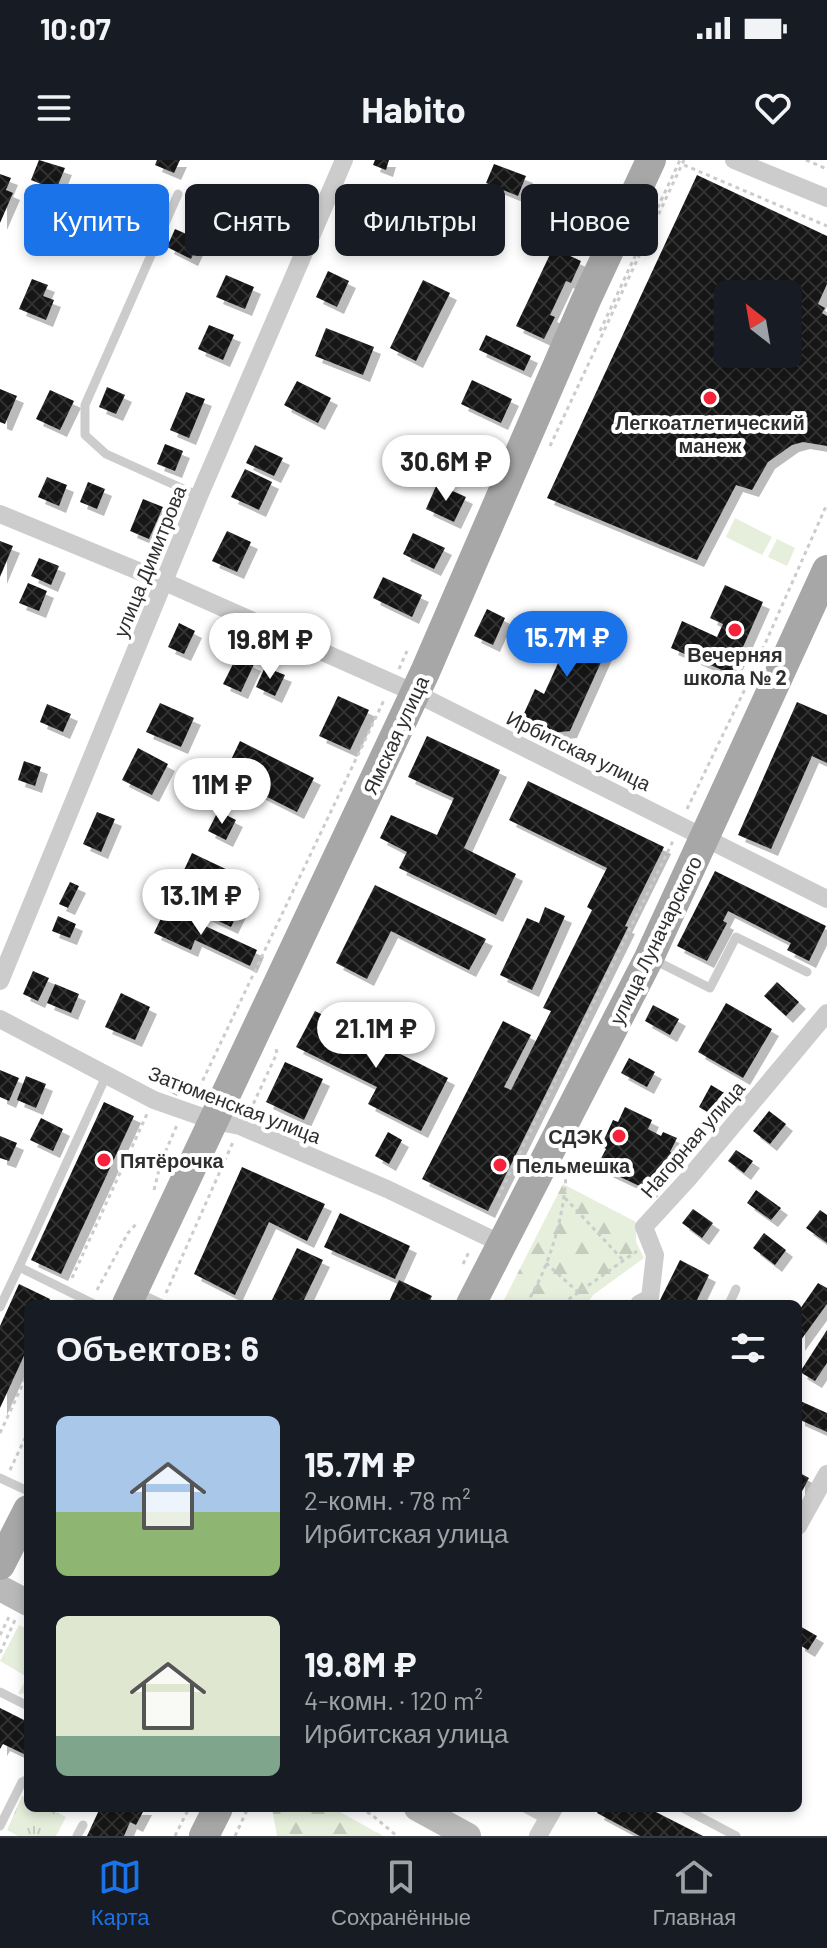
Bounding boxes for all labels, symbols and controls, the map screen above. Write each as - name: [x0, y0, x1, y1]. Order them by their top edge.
- text: 10:07: [40, 10, 111, 46]
- icon: menu: [32, 86, 76, 130]
- icon: heart: [751, 86, 795, 130]
- text: Habito: [361, 87, 466, 130]
- chip: Купить: [24, 184, 169, 256]
- chip: Снять: [185, 184, 319, 256]
- chip: Фильтры: [335, 184, 505, 256]
- chip: Новое: [521, 184, 658, 256]
- north arrow: [714, 280, 802, 368]
- map controls: [714, 280, 802, 368]
- marker: Легкоатлетический манеж: [701, 389, 719, 407]
- place label: Легкоатлетический манеж: [615, 410, 805, 457]
- pin: 30.6M ₽: [372, 435, 520, 503]
- text: 30.6M ₽: [400, 445, 492, 476]
- street label: улица Димитрова: [108, 481, 191, 640]
- pin: 15.7M ₽: [493, 611, 641, 679]
- pin: 19.8M ₽: [196, 613, 344, 681]
- text: 15.7M ₽: [524, 621, 610, 652]
- marker: Вечерняя школа № 2: [726, 621, 744, 639]
- text: 19.8M ₽: [227, 623, 313, 654]
- place label: Вечерняя школа № 2: [683, 642, 787, 689]
- street label: Ямская улица: [357, 671, 433, 798]
- street label: Ирбитская улица: [503, 705, 656, 796]
- pin: 11M ₽: [166, 758, 278, 826]
- text: 11M ₽: [192, 768, 252, 799]
- street label: улица Луначарского: [604, 852, 706, 1028]
- pin: 13.1M ₽: [127, 869, 275, 937]
- text: 13.1M ₽: [160, 879, 242, 910]
- pin: 21.1M ₽: [302, 1002, 450, 1070]
- text: 21.1M ₽: [335, 1012, 417, 1043]
- street label: Затюменская улица: [145, 1060, 325, 1148]
- street label: Нагорная улица: [635, 1075, 750, 1202]
- place label: СДЭК: [548, 1124, 604, 1148]
- marker: СДЭК: [610, 1127, 628, 1145]
- place label: Пятёрочка: [120, 1148, 225, 1172]
- marker: Пятёрочка: [95, 1151, 113, 1169]
- place label: Пельмешка: [516, 1153, 631, 1177]
- marker: Пельмешка: [491, 1156, 509, 1174]
- icon: filters: [726, 1326, 770, 1370]
- text: Объектов: 6: [56, 1327, 259, 1368]
- text: 15.7M ₽: [304, 1443, 415, 1484]
- icon: home: [120, 1448, 216, 1544]
- text: 2-комн. · 78 m²: [304, 1484, 471, 1515]
- text: Ирбитская улица: [304, 1517, 508, 1548]
- text: 19.8M ₽: [304, 1643, 417, 1684]
- icon: home: [120, 1648, 216, 1744]
- text: 4-комн. · 120 m²: [304, 1684, 483, 1715]
- text: Ирбитская улица: [304, 1717, 508, 1748]
- tab: Карта: [91, 1855, 150, 1931]
- tab: Сохранённые: [331, 1855, 471, 1931]
- tab: Главная: [653, 1855, 736, 1931]

